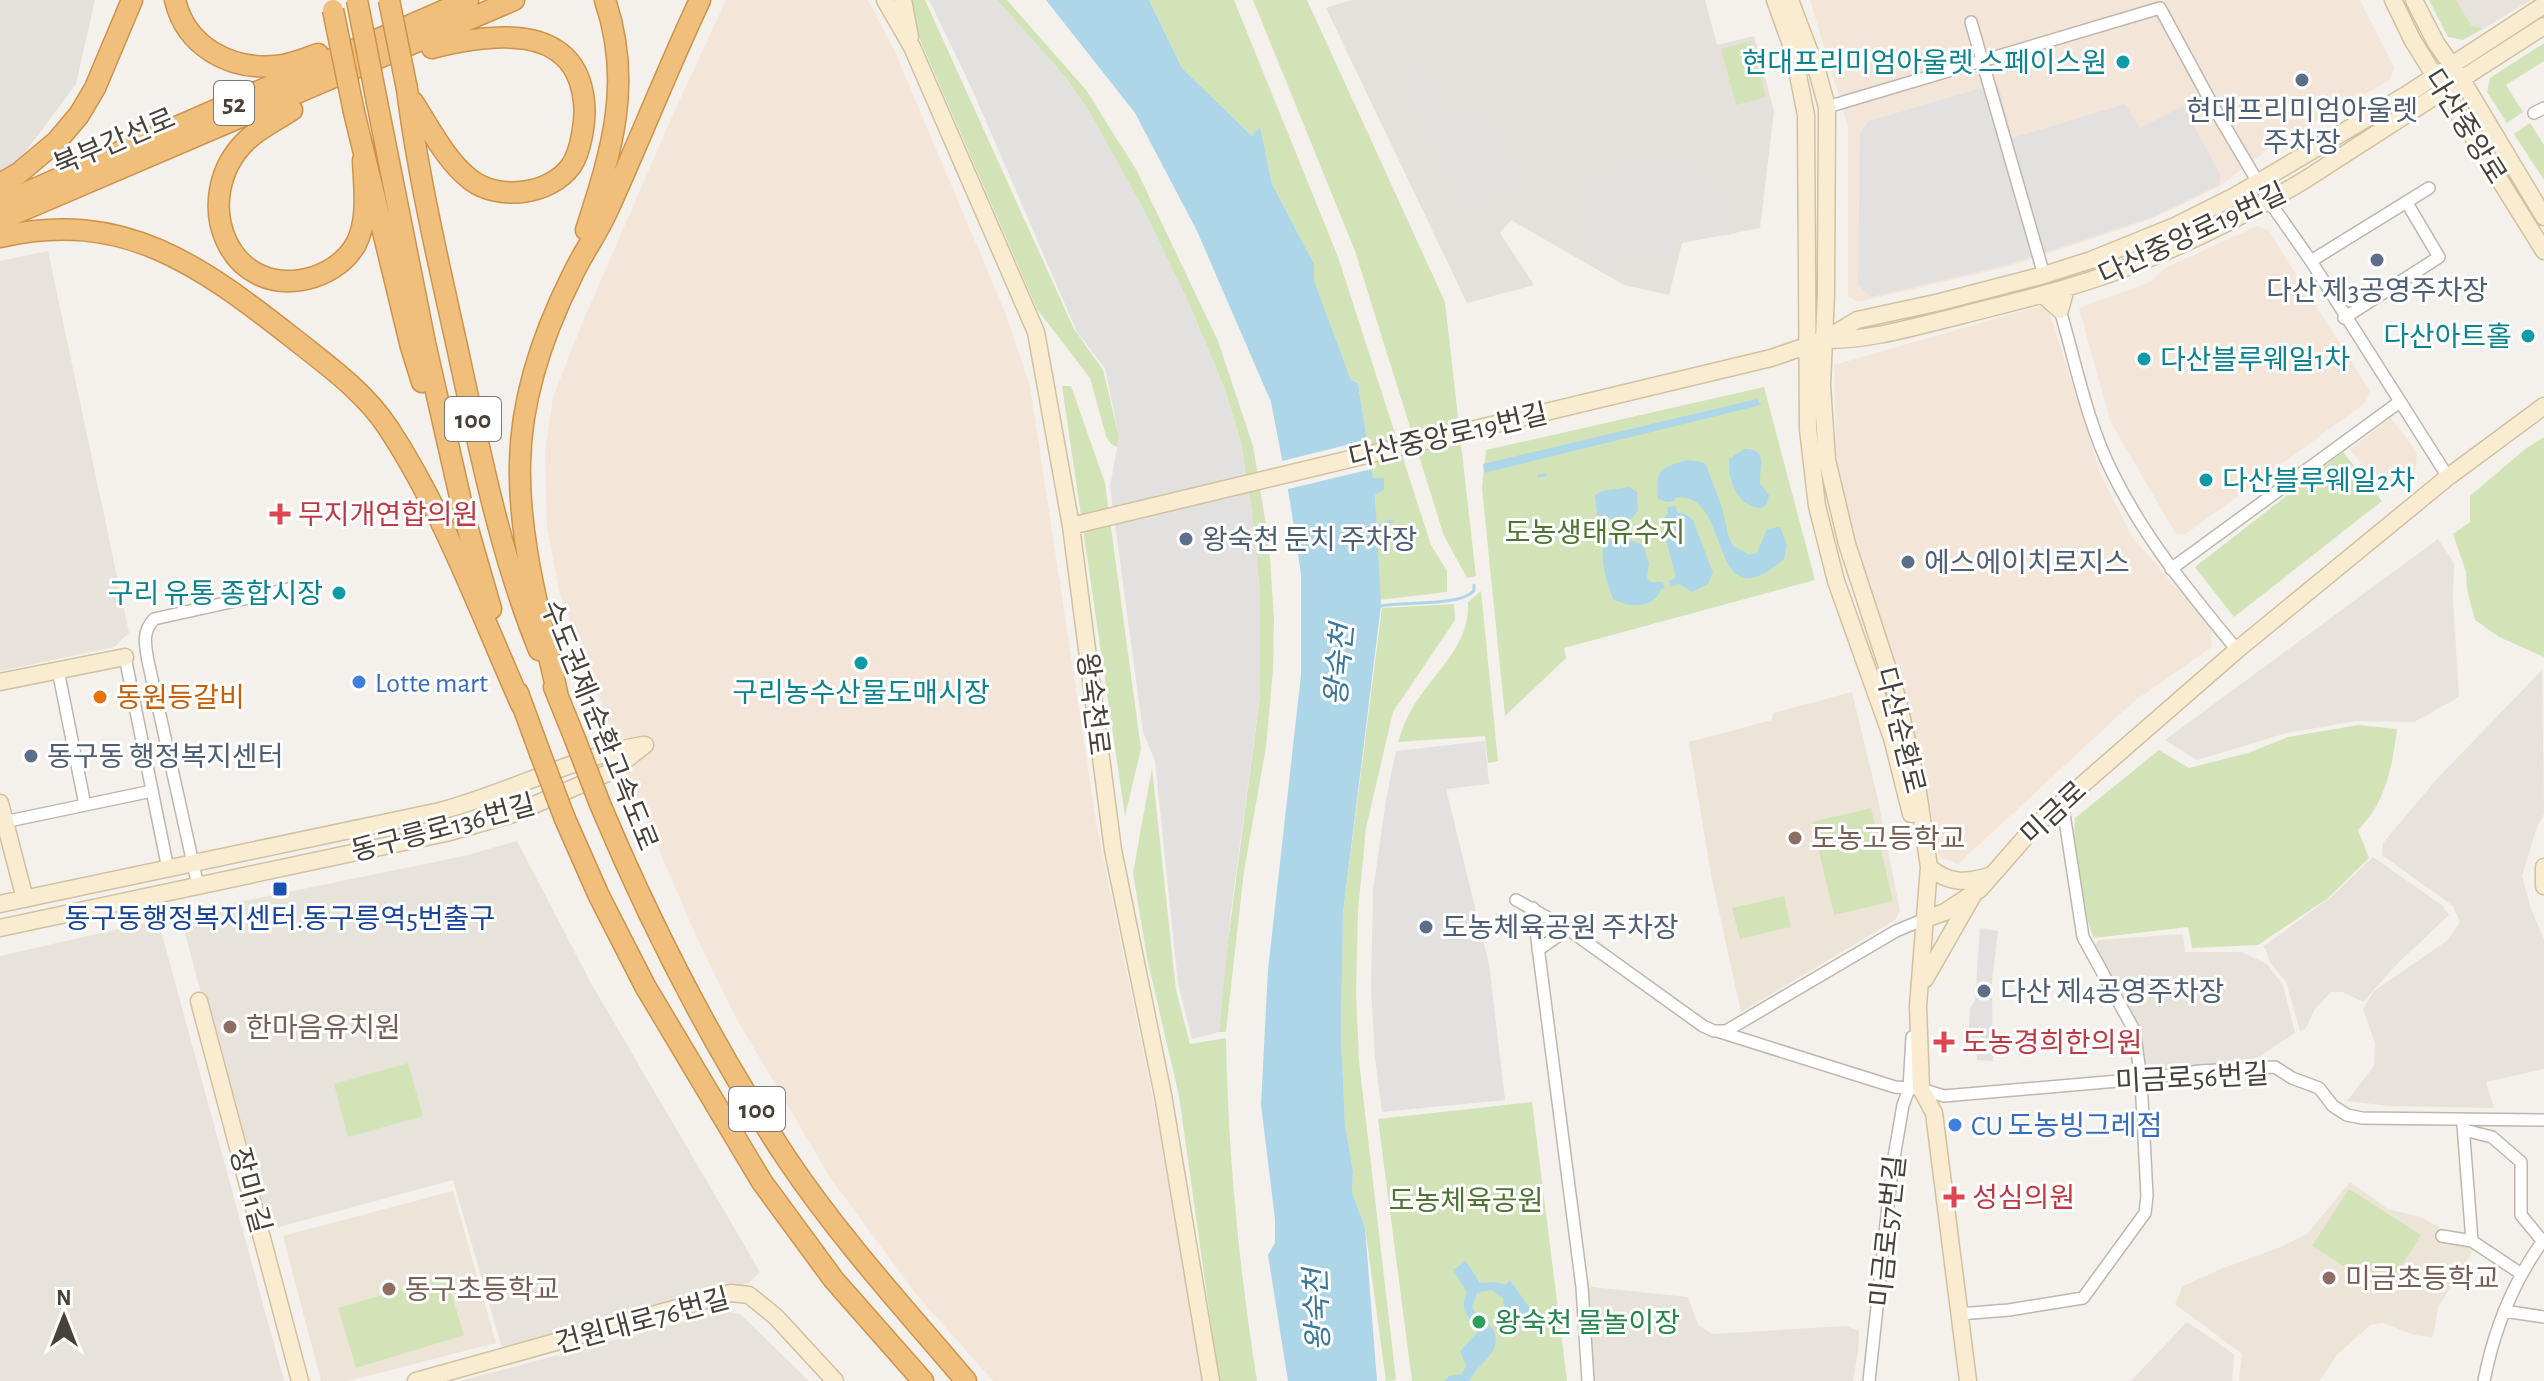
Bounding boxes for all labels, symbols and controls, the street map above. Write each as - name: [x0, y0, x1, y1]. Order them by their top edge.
- place label: 현대프리미엄아울렛 스페이스원: [1742, 48, 2107, 78]
- marker: 현대프리미엄아울렛 스페이스원: [2114, 53, 2132, 71]
- street label: 다산중앙로: [2418, 64, 2512, 189]
- marker: 현대프리미엄아울렛 주차장: [2293, 71, 2311, 89]
- road number: 52: [214, 81, 254, 125]
- place label: 현대프리미엄아울렛 주차장: [2186, 96, 2418, 158]
- street label: 북부간선로: [49, 103, 180, 181]
- street label: 다산중앙로19번길: [2094, 177, 2291, 290]
- marker: 다산 제3공영주차장: [2368, 251, 2386, 269]
- place label: 다산 제3공영주차장: [2266, 276, 2488, 306]
- place label: 다산아트홀: [2383, 322, 2512, 352]
- marker: 다산아트홀: [2519, 327, 2537, 345]
- place label: 다산블루웨일1차: [2160, 345, 2350, 375]
- marker: 다산블루웨일1차: [2135, 350, 2153, 368]
- road number: 100: [445, 397, 501, 441]
- street label: 다산중앙로19번길: [1346, 399, 1551, 473]
- place label: 다산블루웨일2차: [2222, 466, 2415, 496]
- marker: 다산블루웨일2차: [2197, 471, 2215, 489]
- place label: 무지개연합의원: [298, 500, 478, 530]
- marker: 무지개연합의원: [269, 503, 291, 525]
- park label: 도농생태유수지: [1505, 518, 1685, 548]
- place label: 왕숙천 둔치 주차장: [1202, 525, 1417, 555]
- marker: 왕숙천 둔치 주차장: [1177, 530, 1195, 548]
- place label: 에스에이치로지스: [1924, 548, 2130, 578]
- marker: 에스에이치로지스: [1899, 553, 1917, 571]
- place label: 구리 유통 종합시장: [108, 579, 323, 609]
- marker: 구리 유통 종합시장: [330, 584, 348, 602]
- street label: 수도권제1순환고속도로: [535, 596, 663, 855]
- water label: 왕숙천: [1320, 619, 1359, 708]
- street label: 왕숙천로: [1072, 651, 1114, 757]
- marker: 구리농수산물도매시장: [852, 654, 870, 672]
- street label: 다산순환로: [1870, 664, 1930, 796]
- place label: Lotte mart: [375, 670, 488, 698]
- marker: Lotte mart: [350, 673, 368, 691]
- place label: 구리농수산물도매시장: [732, 678, 990, 708]
- place label: 동원등갈비: [116, 683, 245, 713]
- marker: 동원등갈비: [91, 688, 109, 706]
- place label: 동구동 행정복지센터: [47, 742, 283, 772]
- marker: 동구동 행정복지센터: [22, 747, 40, 765]
- street label: 미금로: [2015, 775, 2092, 850]
- street label: 동구릉로136번길: [348, 789, 538, 867]
- place label: 도농고등학교: [1811, 824, 1966, 854]
- marker: 도농고등학교: [1786, 829, 1804, 847]
- marker: 동구동행정복지센터.동구릉역5번출구: [271, 880, 289, 898]
- place label: 동구동행정복지센터.동구릉역5번출구: [65, 904, 495, 934]
- place label: 도농체육공원 주차장: [1442, 913, 1678, 943]
- marker: 도농체육공원 주차장: [1417, 918, 1435, 936]
- place label: 다산 제4공영주차장: [2000, 977, 2224, 1007]
- marker: 다산 제4공영주차장: [1975, 982, 1993, 1000]
- place label: 한마음유치원: [246, 1013, 401, 1043]
- marker: 한마음유치원: [221, 1018, 239, 1036]
- place label: 도농경희한의원: [1962, 1028, 2142, 1058]
- marker: 도농경희한의원: [1933, 1031, 1955, 1053]
- street label: 미금로56번길: [2115, 1059, 2270, 1097]
- road number: 100: [729, 1087, 785, 1131]
- place label: CU 도농빙그레점: [1971, 1111, 2162, 1141]
- marker: CU 도농빙그레점: [1946, 1116, 1964, 1134]
- street label: 장미1길: [224, 1144, 276, 1236]
- street label: 미금로57번길: [1865, 1154, 1911, 1308]
- place label: 성심의원: [1972, 1183, 2075, 1213]
- park label: 도농체육공원: [1389, 1186, 1543, 1216]
- marker: 성심의원: [1943, 1186, 1965, 1208]
- place label: 미금초등학교: [2345, 1264, 2500, 1294]
- water label: 왕숙천: [1300, 1265, 1334, 1352]
- marker: 미금초등학교: [2320, 1269, 2338, 1287]
- place label: 동구초등학교: [405, 1275, 560, 1305]
- north arrow: [24, 1277, 104, 1357]
- marker: 동구초등학교: [380, 1280, 398, 1298]
- street label: 건원대로76번길: [552, 1283, 733, 1359]
- text: N: [56, 1287, 72, 1309]
- place label: 왕숙천 물놀이장: [1495, 1308, 1680, 1338]
- marker: 왕숙천 물놀이장: [1470, 1313, 1488, 1331]

